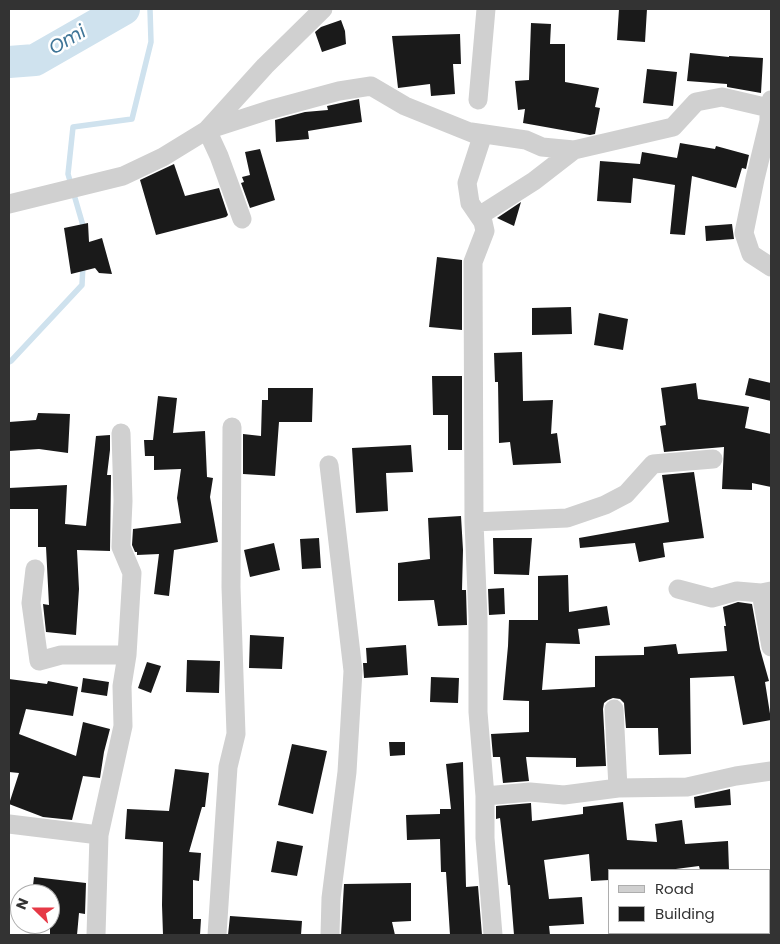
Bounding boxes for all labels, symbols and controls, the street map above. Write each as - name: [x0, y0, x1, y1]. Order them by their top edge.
- water label: Omi: [45, 21, 91, 61]
- legend: [608, 869, 770, 934]
- text: Road: [655, 878, 694, 899]
- north arrow: [10, 884, 60, 934]
- text: N: [11, 895, 33, 912]
- text: Building: [655, 903, 715, 924]

